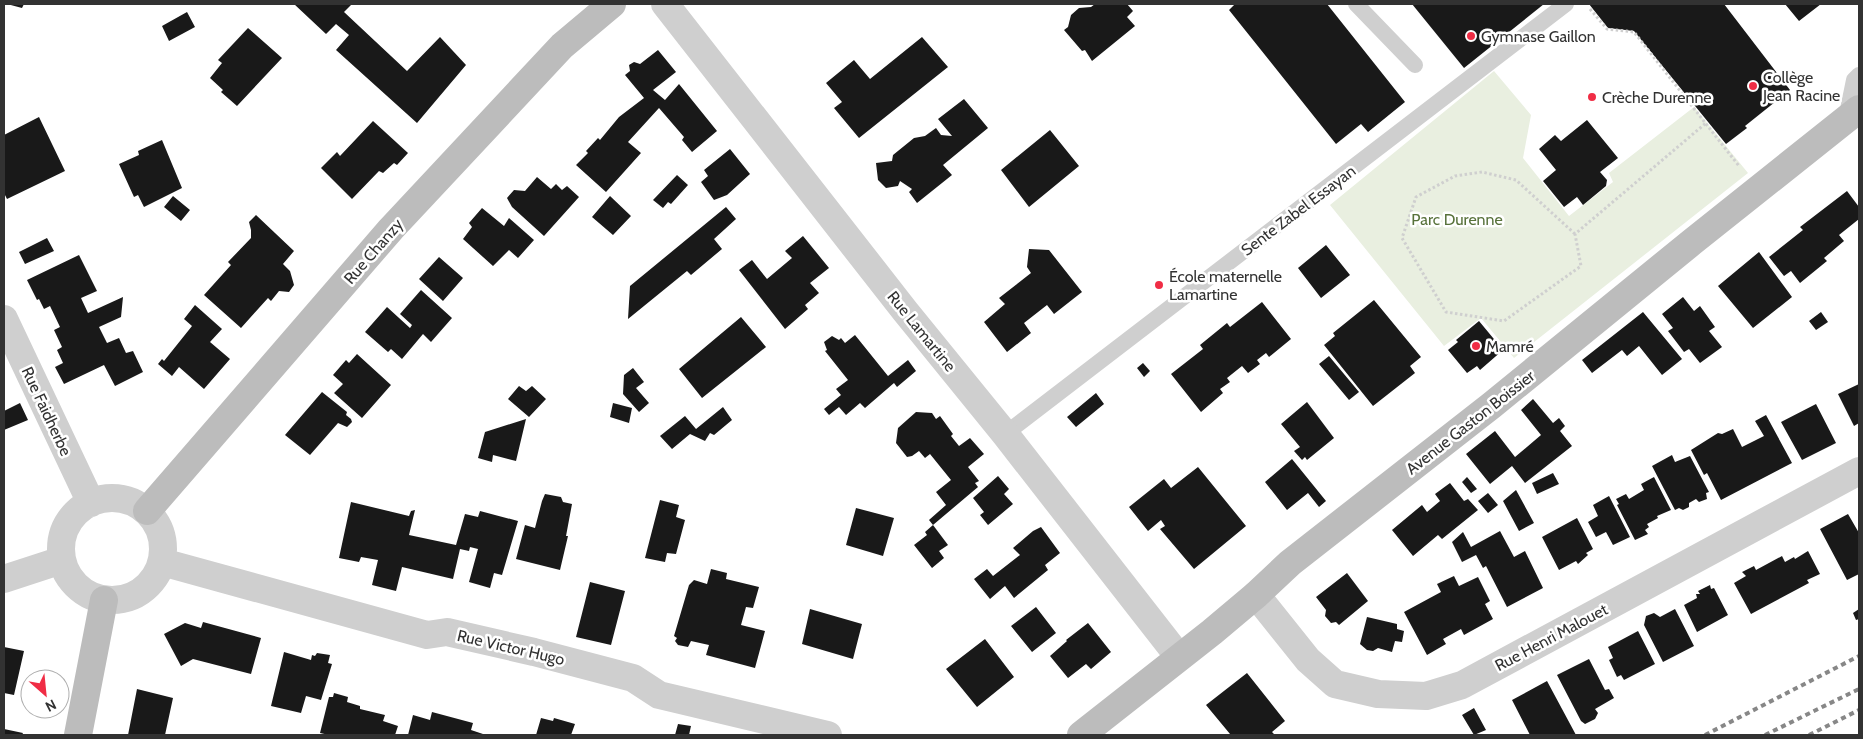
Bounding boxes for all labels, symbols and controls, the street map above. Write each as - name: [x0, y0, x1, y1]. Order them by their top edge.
- place label: Gymnase Gaillon: [1481, 27, 1596, 46]
- marker: Gymnase Gaillon: [1465, 30, 1477, 42]
- place label: Collège Jean Racine: [1762, 68, 1840, 105]
- marker: Collège Jean Racine: [1747, 80, 1759, 92]
- place label: Crèche Durenne: [1602, 88, 1712, 107]
- marker: Crèche Durenne: [1586, 91, 1598, 103]
- street label: Sente Zabel Essayan: [1237, 161, 1359, 260]
- park label: Parc Durenne: [1411, 210, 1503, 229]
- street label: Rue Chanzy: [340, 215, 407, 288]
- place label: École maternelle Lamartine: [1169, 267, 1282, 304]
- marker: École maternelle Lamartine: [1153, 279, 1165, 291]
- street label: Rue Lamartine: [883, 287, 960, 375]
- place label: Mamré: [1486, 337, 1534, 356]
- marker: Mamré: [1470, 340, 1482, 352]
- street label: Rue Faidherbe: [18, 364, 75, 459]
- street label: Avenue Gaston Boissier: [1402, 366, 1539, 478]
- street label: Rue Henri Malouet: [1492, 599, 1611, 675]
- street label: Rue Victor Hugo: [455, 626, 567, 669]
- north arrow: [20, 669, 70, 719]
- text: N: [42, 695, 59, 716]

